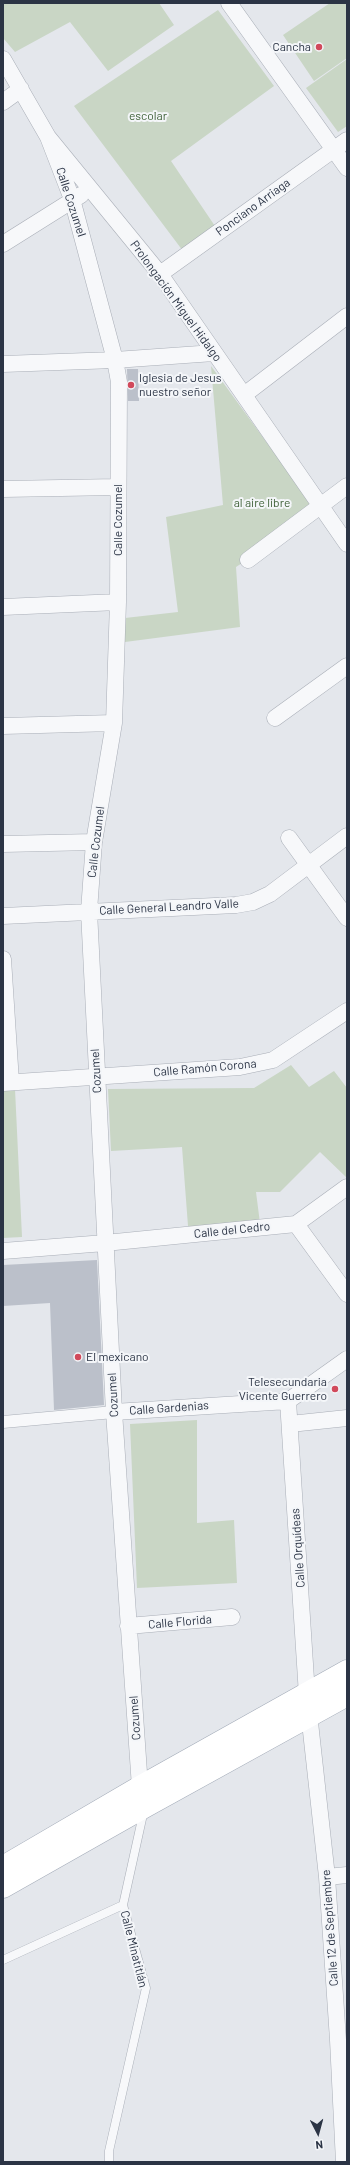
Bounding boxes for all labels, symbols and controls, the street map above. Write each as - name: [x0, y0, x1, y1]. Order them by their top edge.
- place label: Cancha: [272, 40, 311, 54]
- marker: Cancha: [314, 42, 324, 52]
- park label: escolar: [129, 109, 167, 123]
- street label: Calle Cozumel: [53, 165, 89, 239]
- street label: Ponciano Arriaga: [213, 175, 293, 239]
- street label: Prolongación Miguel Hidalgo: [127, 238, 225, 364]
- place label: Iglesia de Jesus nuestro señor: [139, 371, 221, 399]
- marker: Iglesia de Jesus nuestro señor: [126, 380, 136, 390]
- street label: Calle Cozumel: [111, 484, 125, 556]
- park label: al aire libre: [234, 496, 290, 510]
- street label: Calle Cozumel: [84, 805, 108, 879]
- street label: Calle General Leandro Valle: [99, 896, 239, 918]
- street label: Cozumel: [88, 1048, 104, 1094]
- street label: Calle Ramón Corona: [153, 1056, 257, 1080]
- street label: Calle del Cedro: [193, 1219, 271, 1241]
- place label: El mexicano: [86, 1350, 149, 1364]
- marker: El mexicano: [73, 1352, 83, 1362]
- street label: Cozumel: [105, 1372, 121, 1418]
- place label: Telesecundaria Vicente Guerrero: [239, 1375, 327, 1403]
- marker: Telesecundaria Vicente Guerrero: [330, 1384, 340, 1394]
- street label: Calle Gardenias: [129, 1398, 209, 1418]
- street label: Calle Orquídeas: [288, 1508, 308, 1588]
- street label: Calle Florida: [148, 1612, 212, 1632]
- street label: Cozumel: [126, 1695, 144, 1741]
- street label: Calle 12 de Septiembre: [319, 1869, 341, 1987]
- street label: Calle Minatitlán: [117, 1909, 151, 1989]
- north arrow: [298, 2113, 338, 2153]
- text: N: [315, 2139, 324, 2152]

